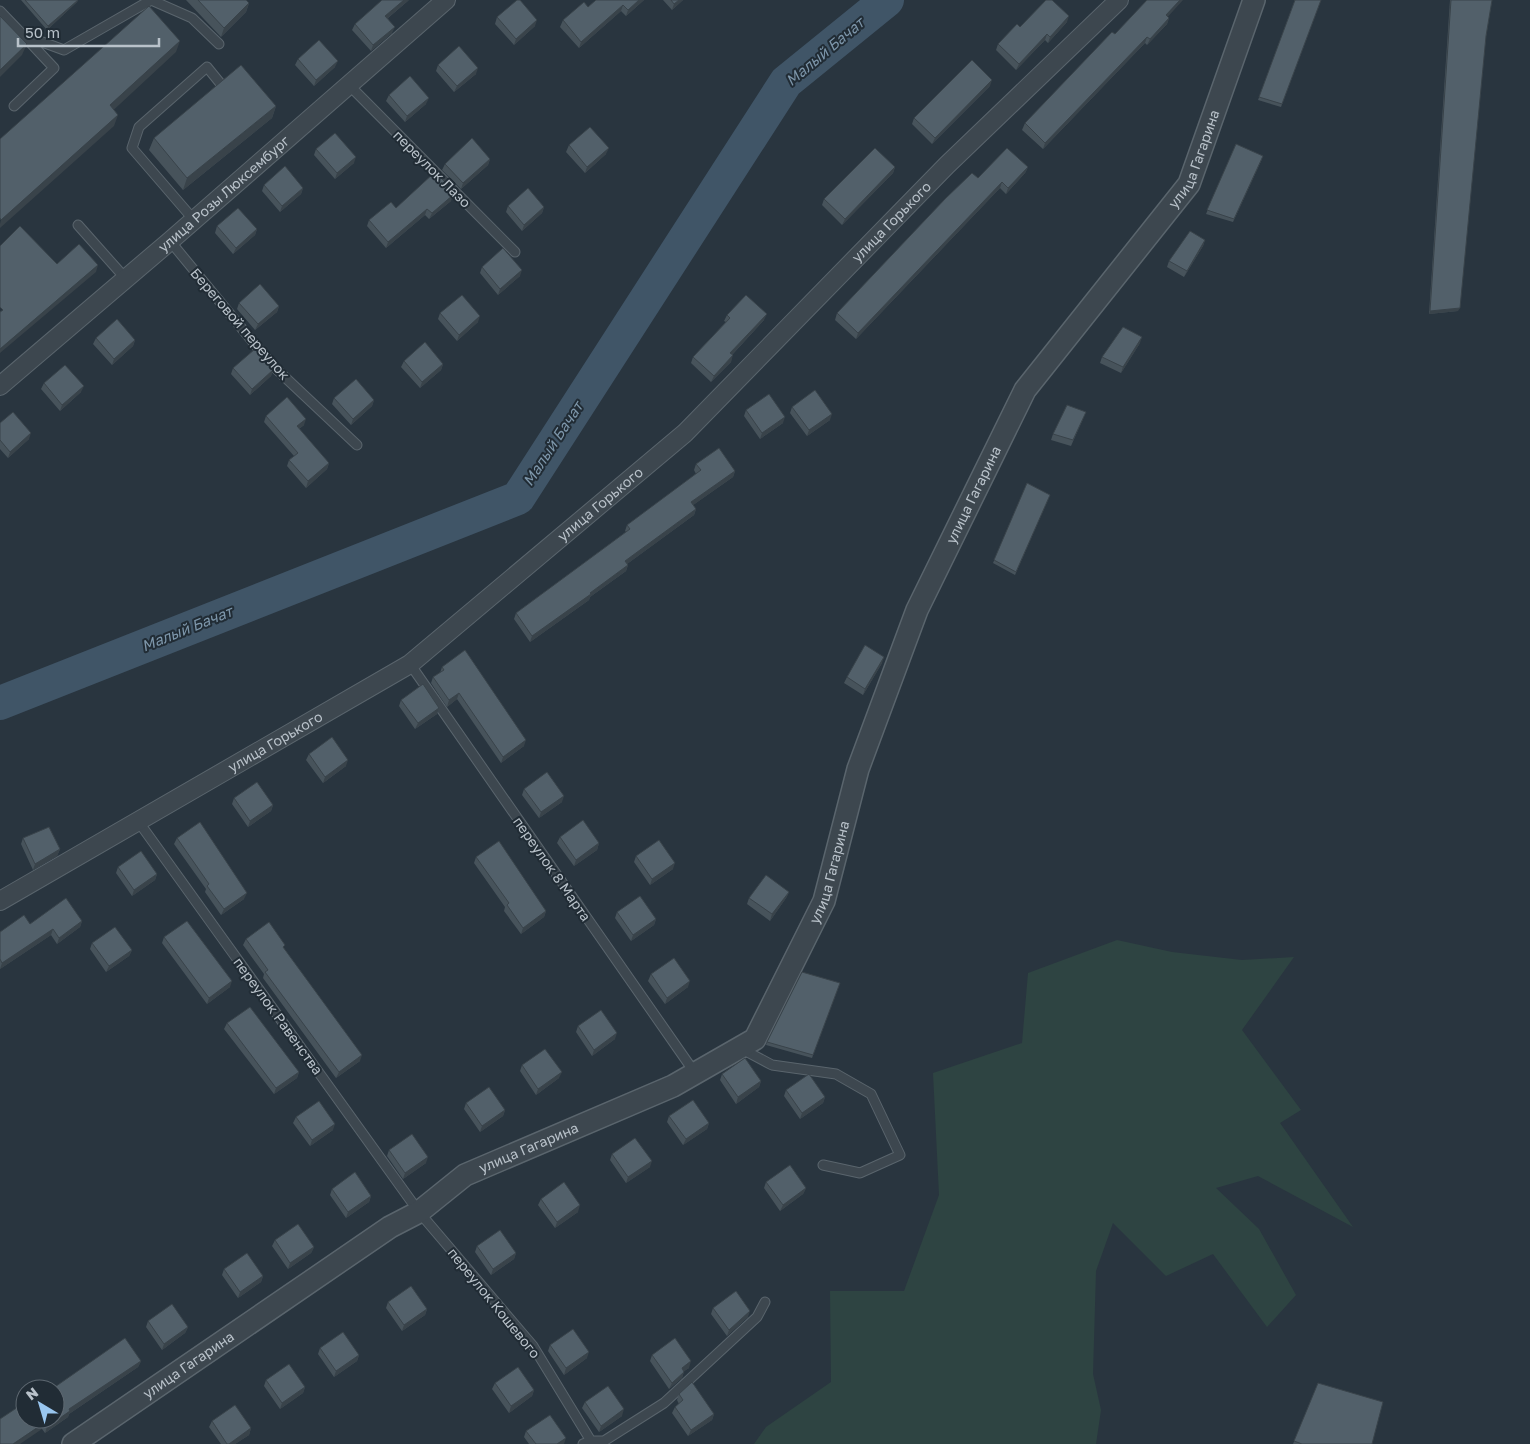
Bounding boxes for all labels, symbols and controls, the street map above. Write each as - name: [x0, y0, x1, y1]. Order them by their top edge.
- water label: Малый Бачат: [782, 12, 869, 89]
- scale bar: [18, 15, 159, 47]
- text: 50 m: [25, 23, 60, 41]
- street label: улица Гагарина: [1164, 107, 1223, 211]
- street label: переулок Лазо: [390, 126, 475, 211]
- street label: улица Розы Люксембург: [154, 131, 293, 255]
- street label: улица Горького: [848, 178, 934, 265]
- street label: Береговой переулок: [187, 264, 294, 383]
- water label: Малый Бачат: [518, 396, 587, 489]
- street label: улица Гагарина: [942, 443, 1004, 546]
- street label: улица Горького: [554, 463, 646, 544]
- water label: Малый Бачат: [139, 601, 237, 654]
- street label: улица Горького: [225, 707, 325, 775]
- street label: переулок 8 Марта: [510, 813, 595, 924]
- street label: улица Гагарина: [805, 819, 852, 926]
- street label: переулок Равенства: [230, 954, 327, 1078]
- street label: улица Гагарина: [476, 1119, 581, 1176]
- street label: переулок Кошевого: [445, 1244, 544, 1361]
- street label: улица Гагарина: [139, 1327, 237, 1402]
- north arrow: [15, 1379, 65, 1429]
- text: N: [22, 1383, 41, 1403]

